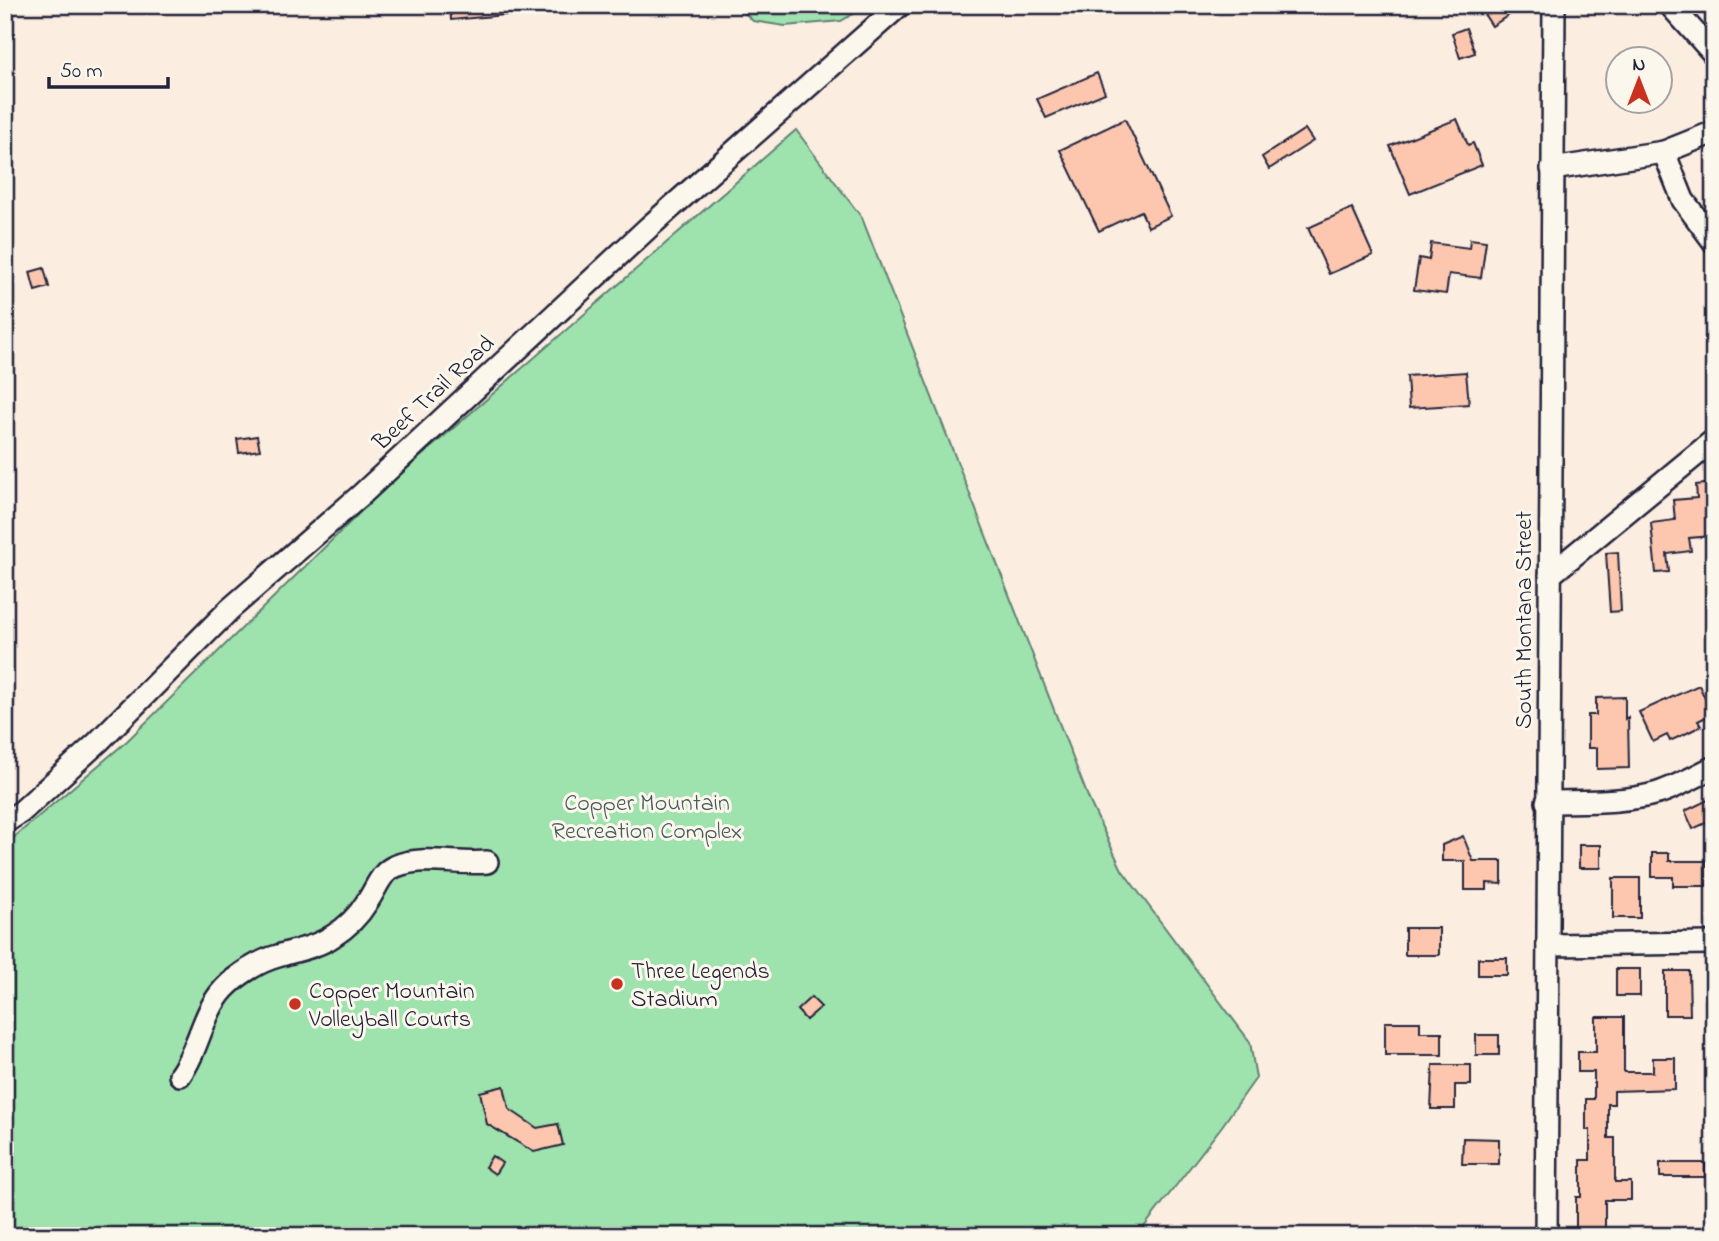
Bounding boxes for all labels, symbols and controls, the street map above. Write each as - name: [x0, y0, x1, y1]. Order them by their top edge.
- scale bar: [49, 46, 168, 90]
- north arrow: [1604, 46, 1674, 116]
- text: N: [1633, 52, 1646, 79]
- text: 50 m: [60, 57, 103, 87]
- street label: Beef Trail Road: [365, 328, 504, 460]
- street label: South Montana Street: [1508, 511, 1543, 729]
- park label: Copper Mountain Recreation Complex: [552, 787, 742, 850]
- place label: Three Legends Stadium: [631, 955, 770, 1018]
- place label: Copper Mountain Volleyball Courts: [308, 975, 475, 1039]
- marker: Three Legends Stadium: [609, 976, 625, 992]
- marker: Copper Mountain Volleyball Courts: [287, 996, 303, 1012]

